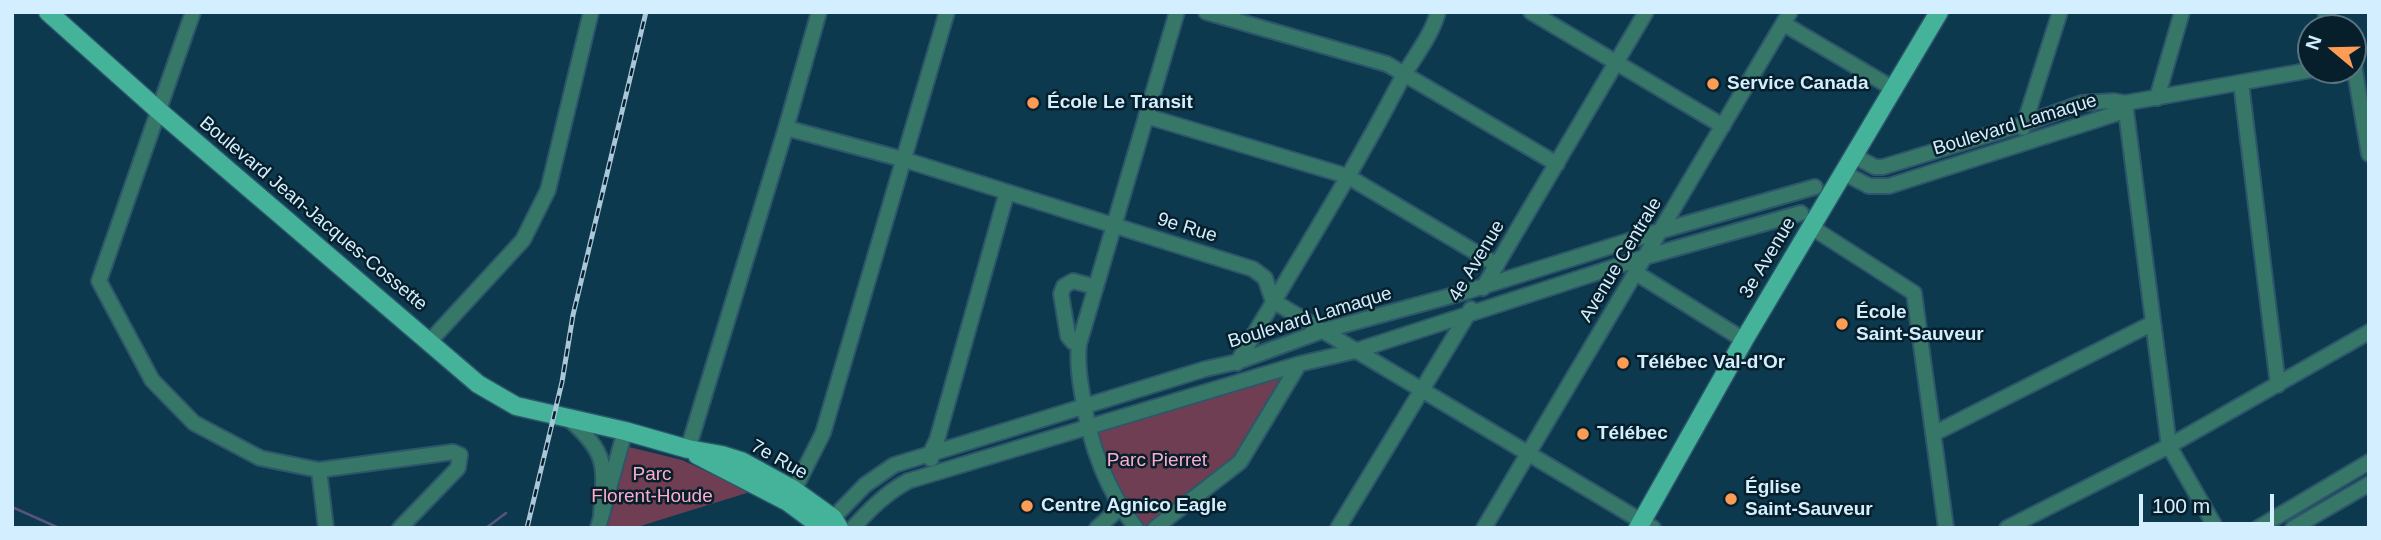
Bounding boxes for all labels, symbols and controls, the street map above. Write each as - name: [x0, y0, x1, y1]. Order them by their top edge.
- north arrow: [2297, 14, 2367, 84]
- text: N: [2301, 33, 2326, 53]
- place label: Service Canada: [1727, 73, 1869, 95]
- marker: Service Canada: [1705, 76, 1721, 92]
- street label: Boulevard Lamaque: [1930, 89, 2100, 161]
- place label: École Le Transit: [1047, 92, 1193, 114]
- marker: École Le Transit: [1025, 95, 1041, 111]
- street label: Boulevard Jean-Jacques-Cossette: [194, 112, 432, 316]
- street label: Avenue Centrale: [1575, 194, 1667, 326]
- street label: 9e Rue: [1154, 208, 1220, 248]
- street label: 3e Avenue: [1735, 213, 1801, 303]
- street label: 4e Avenue: [1444, 216, 1510, 306]
- street label: Boulevard Lamaque: [1225, 282, 1395, 354]
- place label: École Saint-Sauveur: [1856, 302, 1984, 346]
- marker: École Saint-Sauveur: [1834, 316, 1850, 332]
- place label: Télébec Val-d'Or: [1637, 352, 1785, 374]
- marker: Télébec Val-d'Or: [1615, 355, 1631, 371]
- place label: Télébec: [1597, 423, 1668, 445]
- marker: Télébec: [1575, 426, 1591, 442]
- street label: 7e Rue: [747, 435, 811, 485]
- park label: Parc Pierret: [1107, 450, 1207, 472]
- park label: Parc Florent-Houde: [591, 464, 713, 508]
- place label: Église Saint-Sauveur: [1745, 477, 1873, 521]
- scale bar: [2143, 480, 2278, 524]
- marker: Église Saint-Sauveur: [1723, 491, 1739, 507]
- text: 100 m: [2152, 494, 2210, 517]
- place label: Centre Agnico Eagle: [1041, 495, 1227, 517]
- marker: Centre Agnico Eagle: [1019, 498, 1035, 514]

